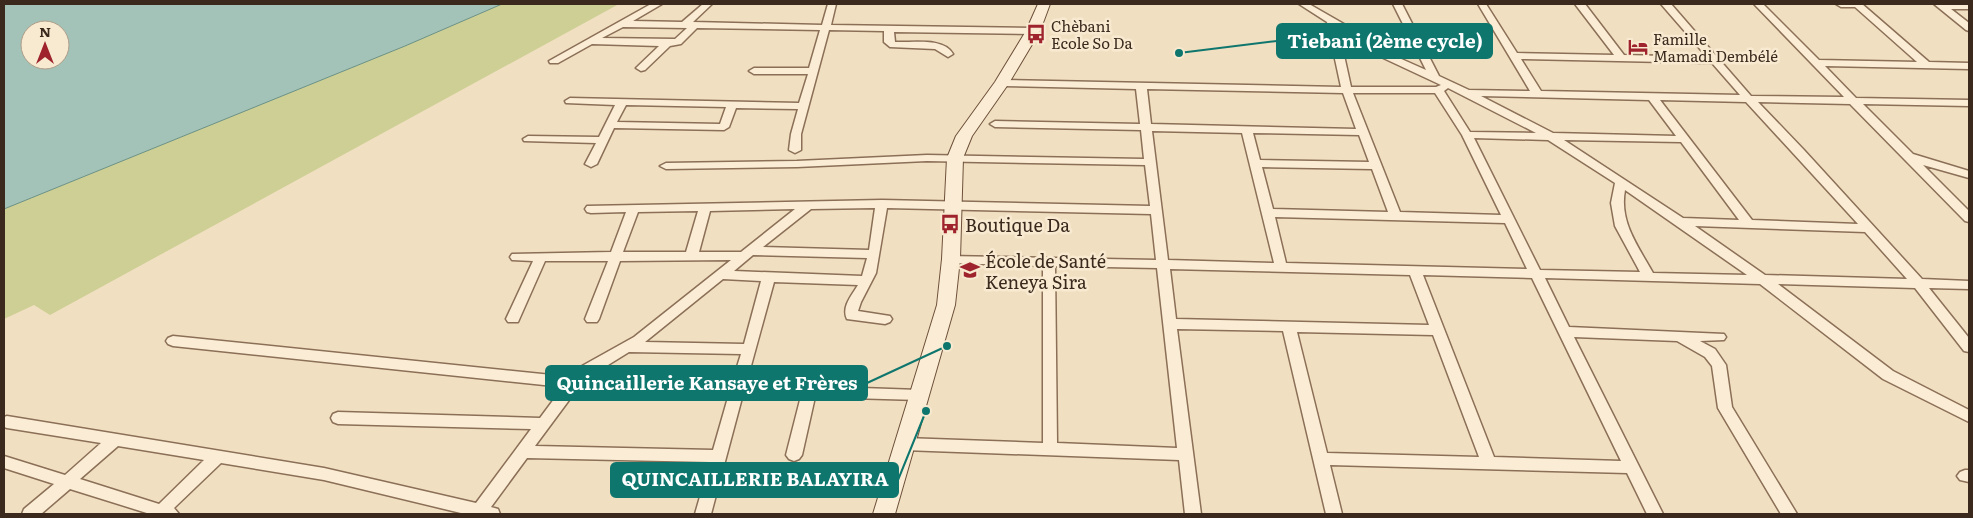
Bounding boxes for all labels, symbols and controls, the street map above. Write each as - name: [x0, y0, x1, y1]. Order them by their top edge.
- place label: Chèbani Ecole So Da: [1051, 14, 1133, 54]
- north arrow: [20, 20, 70, 70]
- text: N: [39, 21, 51, 41]
- bus stop icon: Chèbani Ecole So Da: [1025, 23, 1047, 45]
- callout: Tiebani (2ème cycle): [1277, 24, 1492, 58]
- text: Tiebani (2ème cycle): [1287, 26, 1483, 54]
- place label: Famille Mamadi Dembélé: [1653, 27, 1778, 67]
- hotel icon: Famille Mamadi Dembélé: [1627, 36, 1649, 58]
- place label: Boutique Da: [965, 211, 1070, 238]
- bus stop icon: Boutique Da: [939, 213, 961, 235]
- place label: École de Santé Keneya Sira: [985, 247, 1106, 295]
- school or university icon: École de Santé Keneya Sira: [959, 259, 981, 281]
- callout: Quincaillerie Kansaye et Frères: [546, 366, 867, 400]
- text: Quincaillerie Kansaye et Frères: [556, 368, 858, 396]
- callout: QUINCAILLERIE BALAYIRA: [611, 463, 898, 497]
- text: QUINCAILLERIE BALAYIRA: [621, 464, 889, 492]

